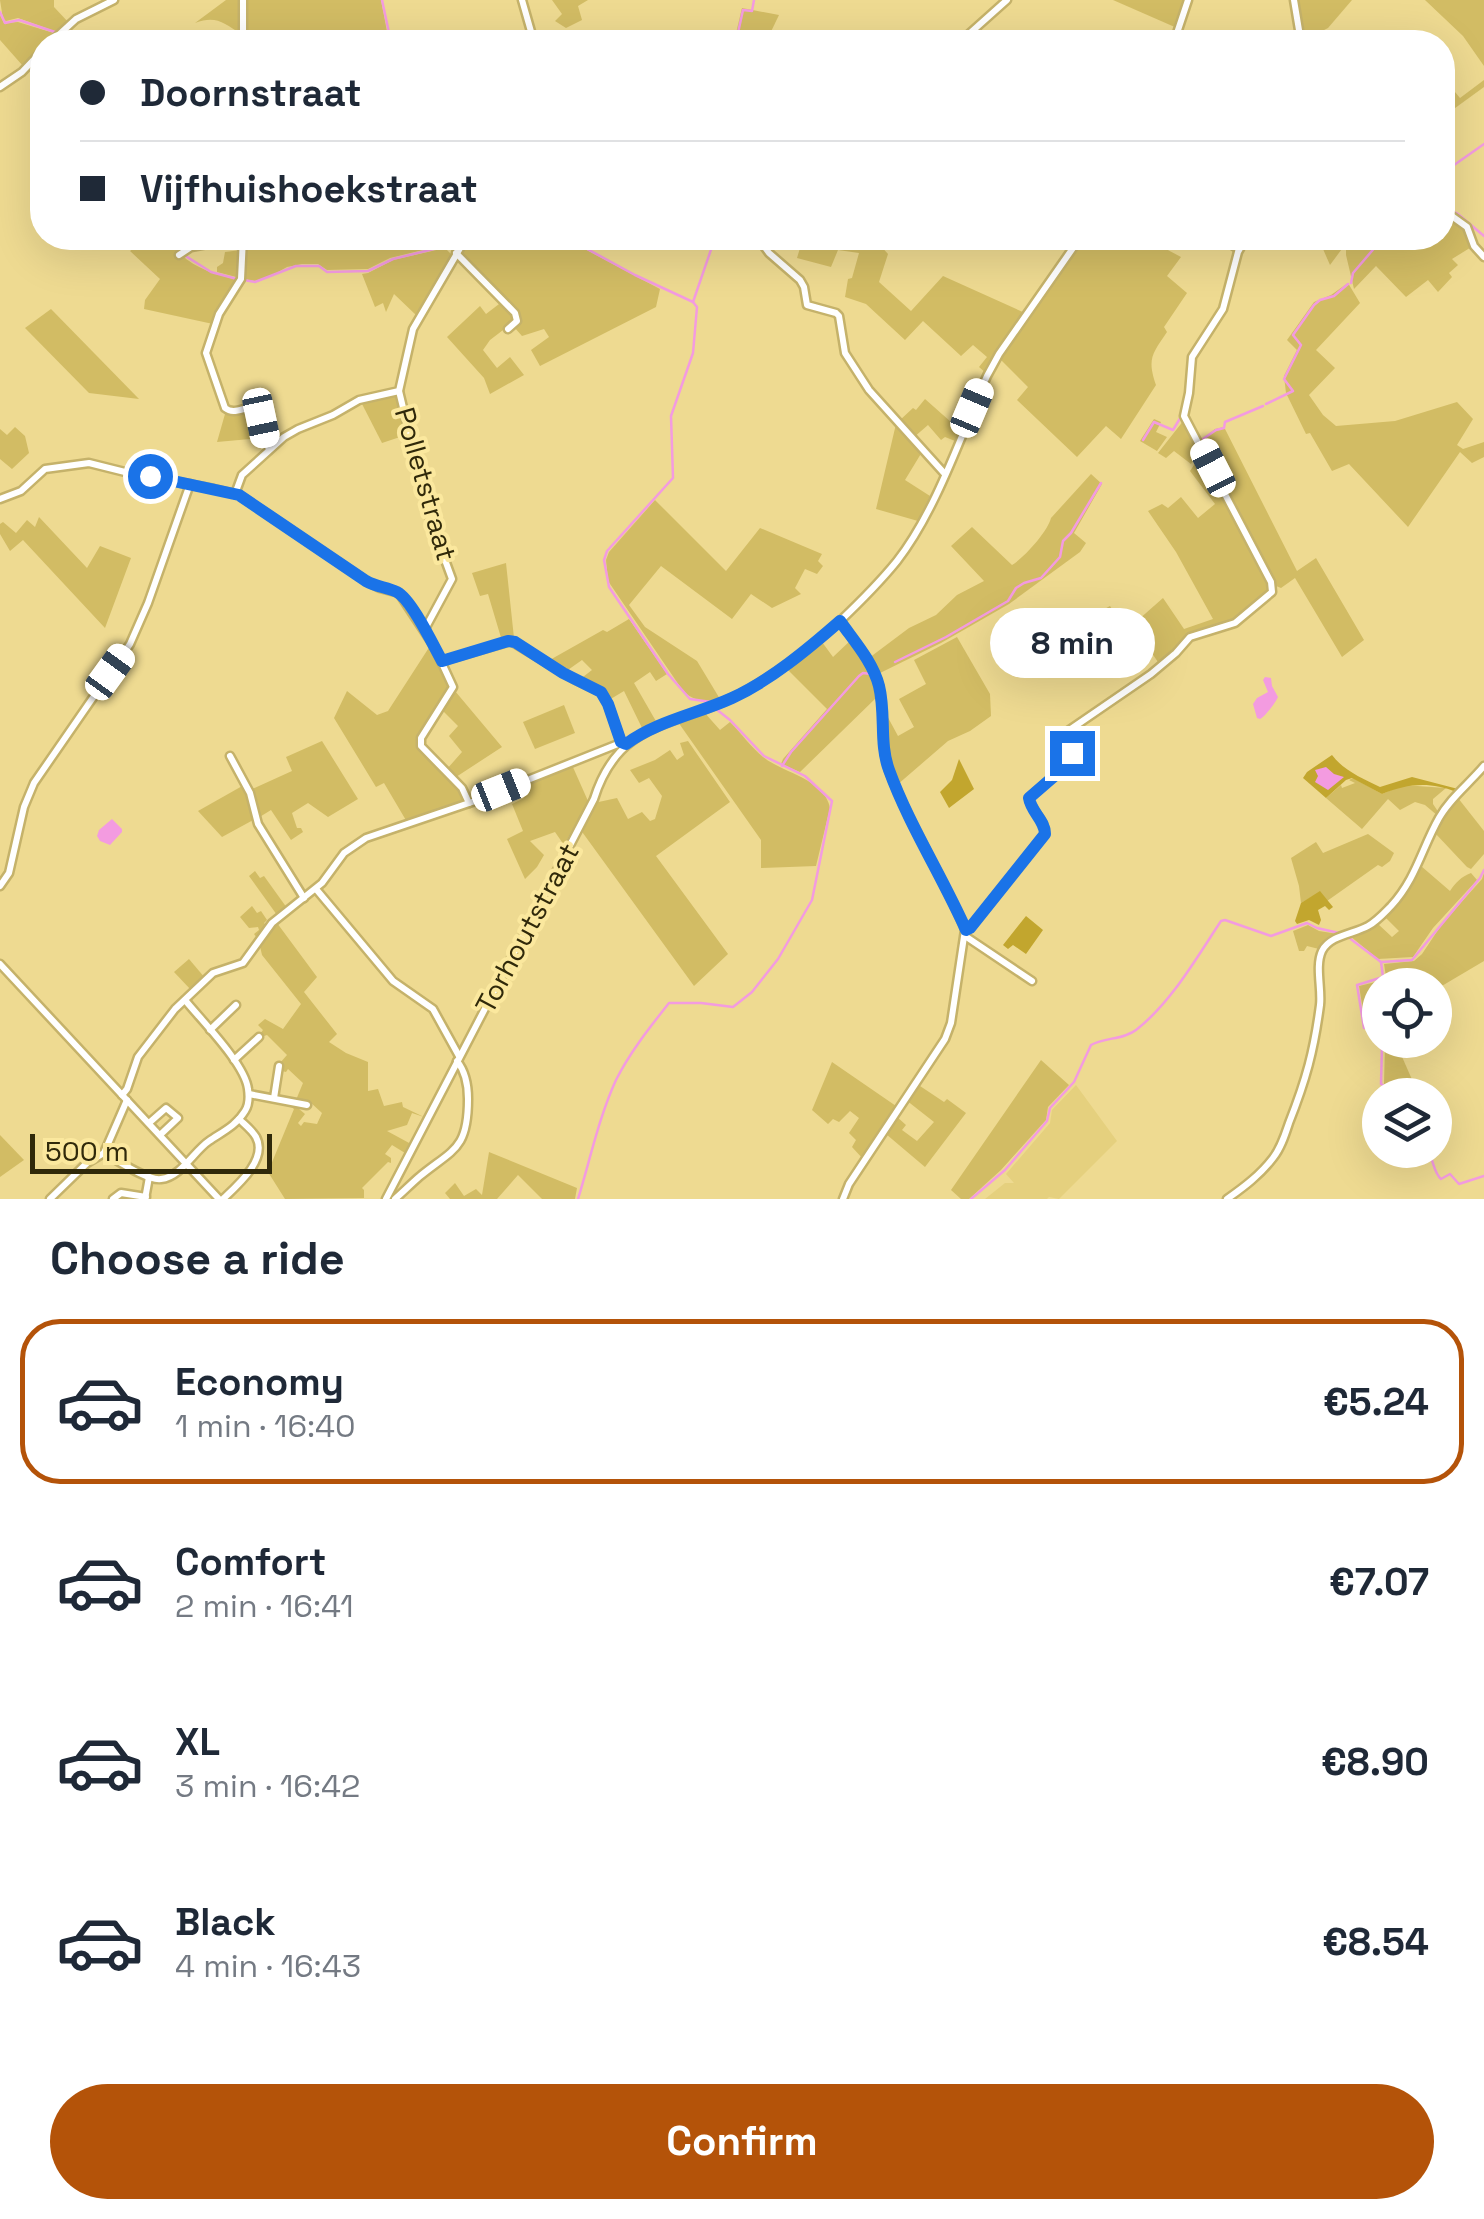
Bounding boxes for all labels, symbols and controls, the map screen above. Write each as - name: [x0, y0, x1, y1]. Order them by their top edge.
- text: Doornstraat: [140, 69, 362, 117]
- text: Vijfhuishoekstraat: [140, 165, 478, 213]
- car: [946, 375, 998, 441]
- car: [240, 386, 282, 450]
- street label: Polletstraat: [387, 403, 465, 565]
- car: [1186, 434, 1240, 502]
- route start: [128, 454, 173, 499]
- callout: 8 min: [990, 608, 1154, 678]
- text: 8 min: [1031, 623, 1114, 663]
- car: [80, 639, 140, 705]
- route end: [1050, 731, 1095, 776]
- car: [468, 765, 534, 815]
- street label: Torhoutstraat: [467, 837, 587, 1019]
- map controls: [1362, 968, 1452, 1168]
- button: locate: [1362, 968, 1452, 1058]
- button: layers: [1362, 1078, 1452, 1168]
- scale bar: [30, 1129, 272, 1174]
- text: 500 m: [45, 1133, 129, 1169]
- text: Choose a ride: [50, 1230, 345, 1287]
- icon: car: [55, 1357, 145, 1447]
- text: Economy: [175, 1358, 344, 1406]
- text: €5.24: [1323, 1378, 1429, 1426]
- text: 1 min · 16:40: [175, 1406, 356, 1446]
- icon: car: [55, 1537, 145, 1627]
- text: Comfort: [175, 1538, 326, 1586]
- text: €7.07: [1329, 1558, 1429, 1606]
- text: 2 min · 16:41: [175, 1586, 354, 1626]
- icon: car: [55, 1717, 145, 1807]
- text: XL: [175, 1718, 220, 1766]
- text: €8.90: [1321, 1738, 1429, 1786]
- text: 3 min · 16:42: [175, 1766, 360, 1806]
- icon: car: [55, 1897, 145, 1987]
- text: Black: [175, 1898, 276, 1946]
- text: €8.54: [1322, 1918, 1429, 1966]
- text: 4 min · 16:43: [175, 1946, 361, 1986]
- button: Confirm: [50, 2084, 1434, 2199]

